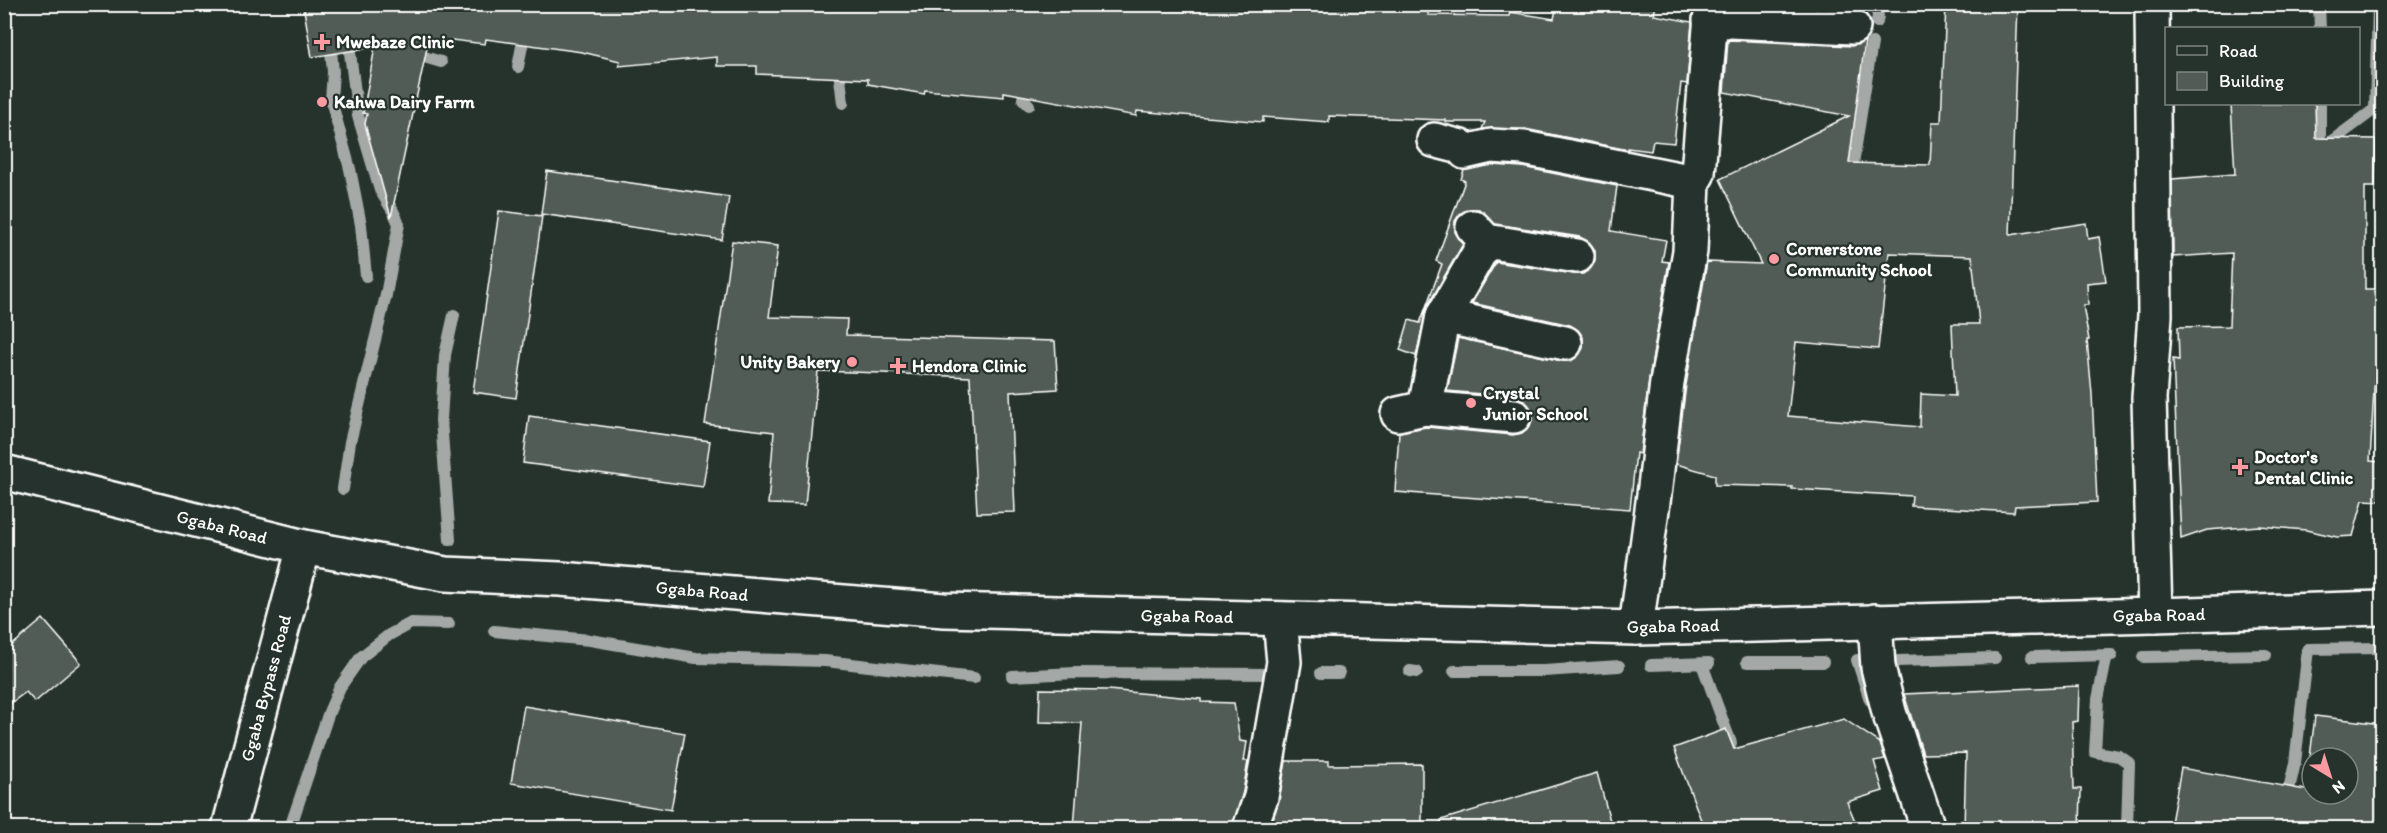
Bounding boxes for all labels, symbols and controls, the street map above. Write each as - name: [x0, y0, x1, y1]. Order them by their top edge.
- legend: [2165, 27, 2360, 105]
- place label: Mwebaze Clinic: [336, 31, 455, 53]
- marker: Mwebaze Clinic: [313, 33, 331, 51]
- text: Road: [2219, 40, 2258, 62]
- text: Building: [2219, 70, 2285, 92]
- place label: Kahwa Dairy Farm: [334, 91, 475, 113]
- marker: Kahwa Dairy Farm: [315, 95, 329, 109]
- place label: Cornerstone Community School: [1786, 238, 1933, 281]
- marker: Cornerstone Community School: [1767, 252, 1781, 266]
- place label: Unity Bakery: [740, 351, 840, 373]
- marker: Unity Bakery: [845, 355, 859, 369]
- place label: Hendora Clinic: [912, 355, 1027, 377]
- marker: Hendora Clinic: [889, 357, 907, 375]
- place label: Crystal Junior School: [1482, 382, 1589, 425]
- marker: Crystal Junior School: [1464, 396, 1478, 410]
- place label: Doctor's Dental Clinic: [2254, 446, 2354, 489]
- marker: Doctor's Dental Clinic: [2231, 458, 2249, 476]
- street label: Ggaba Road: [174, 505, 270, 549]
- street label: Ggaba Road: [655, 576, 749, 606]
- street label: Ggaba Road: [2112, 603, 2206, 627]
- street label: Ggaba Road: [1140, 604, 1234, 628]
- street label: Ggaba Bypass Road: [236, 612, 296, 764]
- street label: Ggaba Road: [1626, 614, 1720, 638]
- north arrow: [2300, 746, 2360, 806]
- text: N: [2329, 777, 2349, 798]

